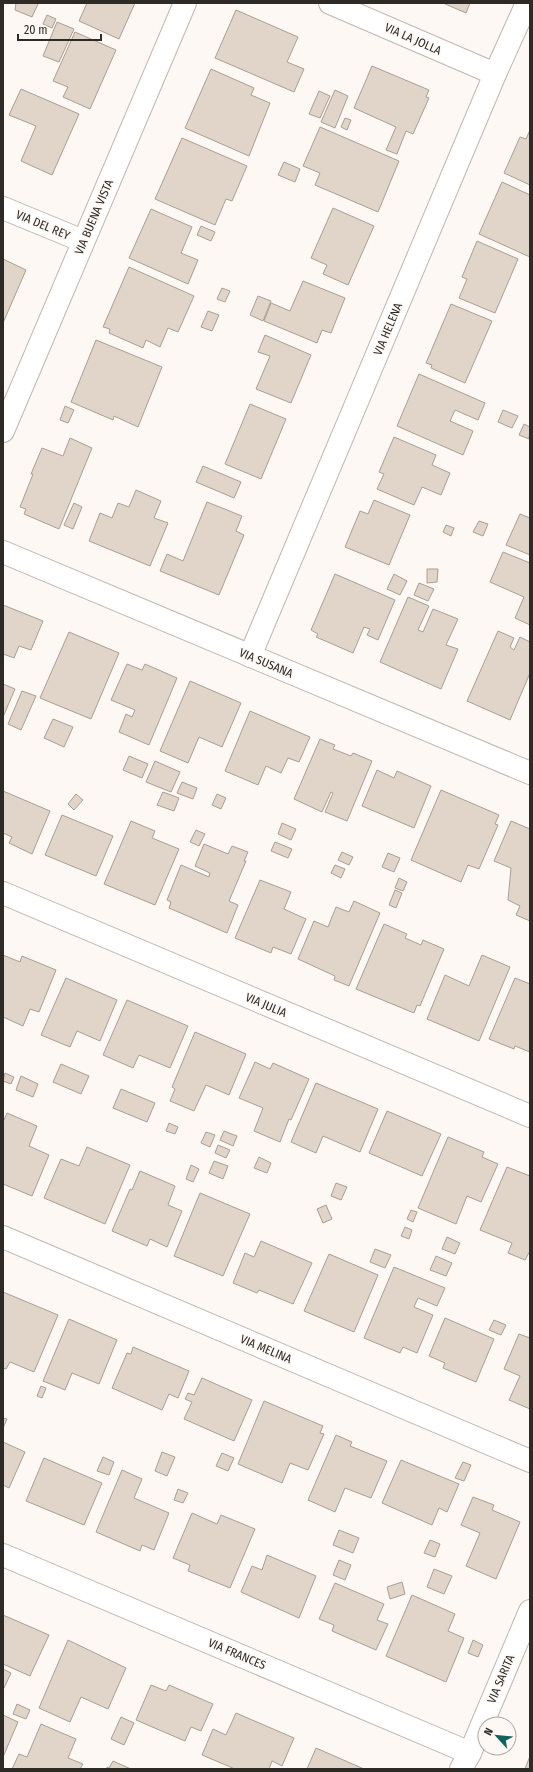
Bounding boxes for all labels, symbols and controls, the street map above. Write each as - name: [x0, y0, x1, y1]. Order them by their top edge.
- scale bar: [18, 16, 101, 42]
- street label: VIA LA JOLLA: [382, 20, 444, 58]
- text: 20 m: [24, 23, 48, 37]
- street label: VIA BUENA VISTA: [72, 177, 116, 257]
- street label: VIA DEL REY: [14, 207, 72, 243]
- street label: VIA HELENA: [371, 300, 406, 357]
- street label: VIA SUSANA: [237, 645, 296, 681]
- street label: VIA JULIA: [243, 990, 289, 1020]
- street label: VIA MELINA: [238, 1332, 294, 1366]
- street label: VIA FRANCES: [206, 1636, 268, 1672]
- street label: VIA SARITA: [484, 1652, 518, 1705]
- north arrow: [477, 1716, 517, 1756]
- text: N: [481, 1726, 496, 1738]

